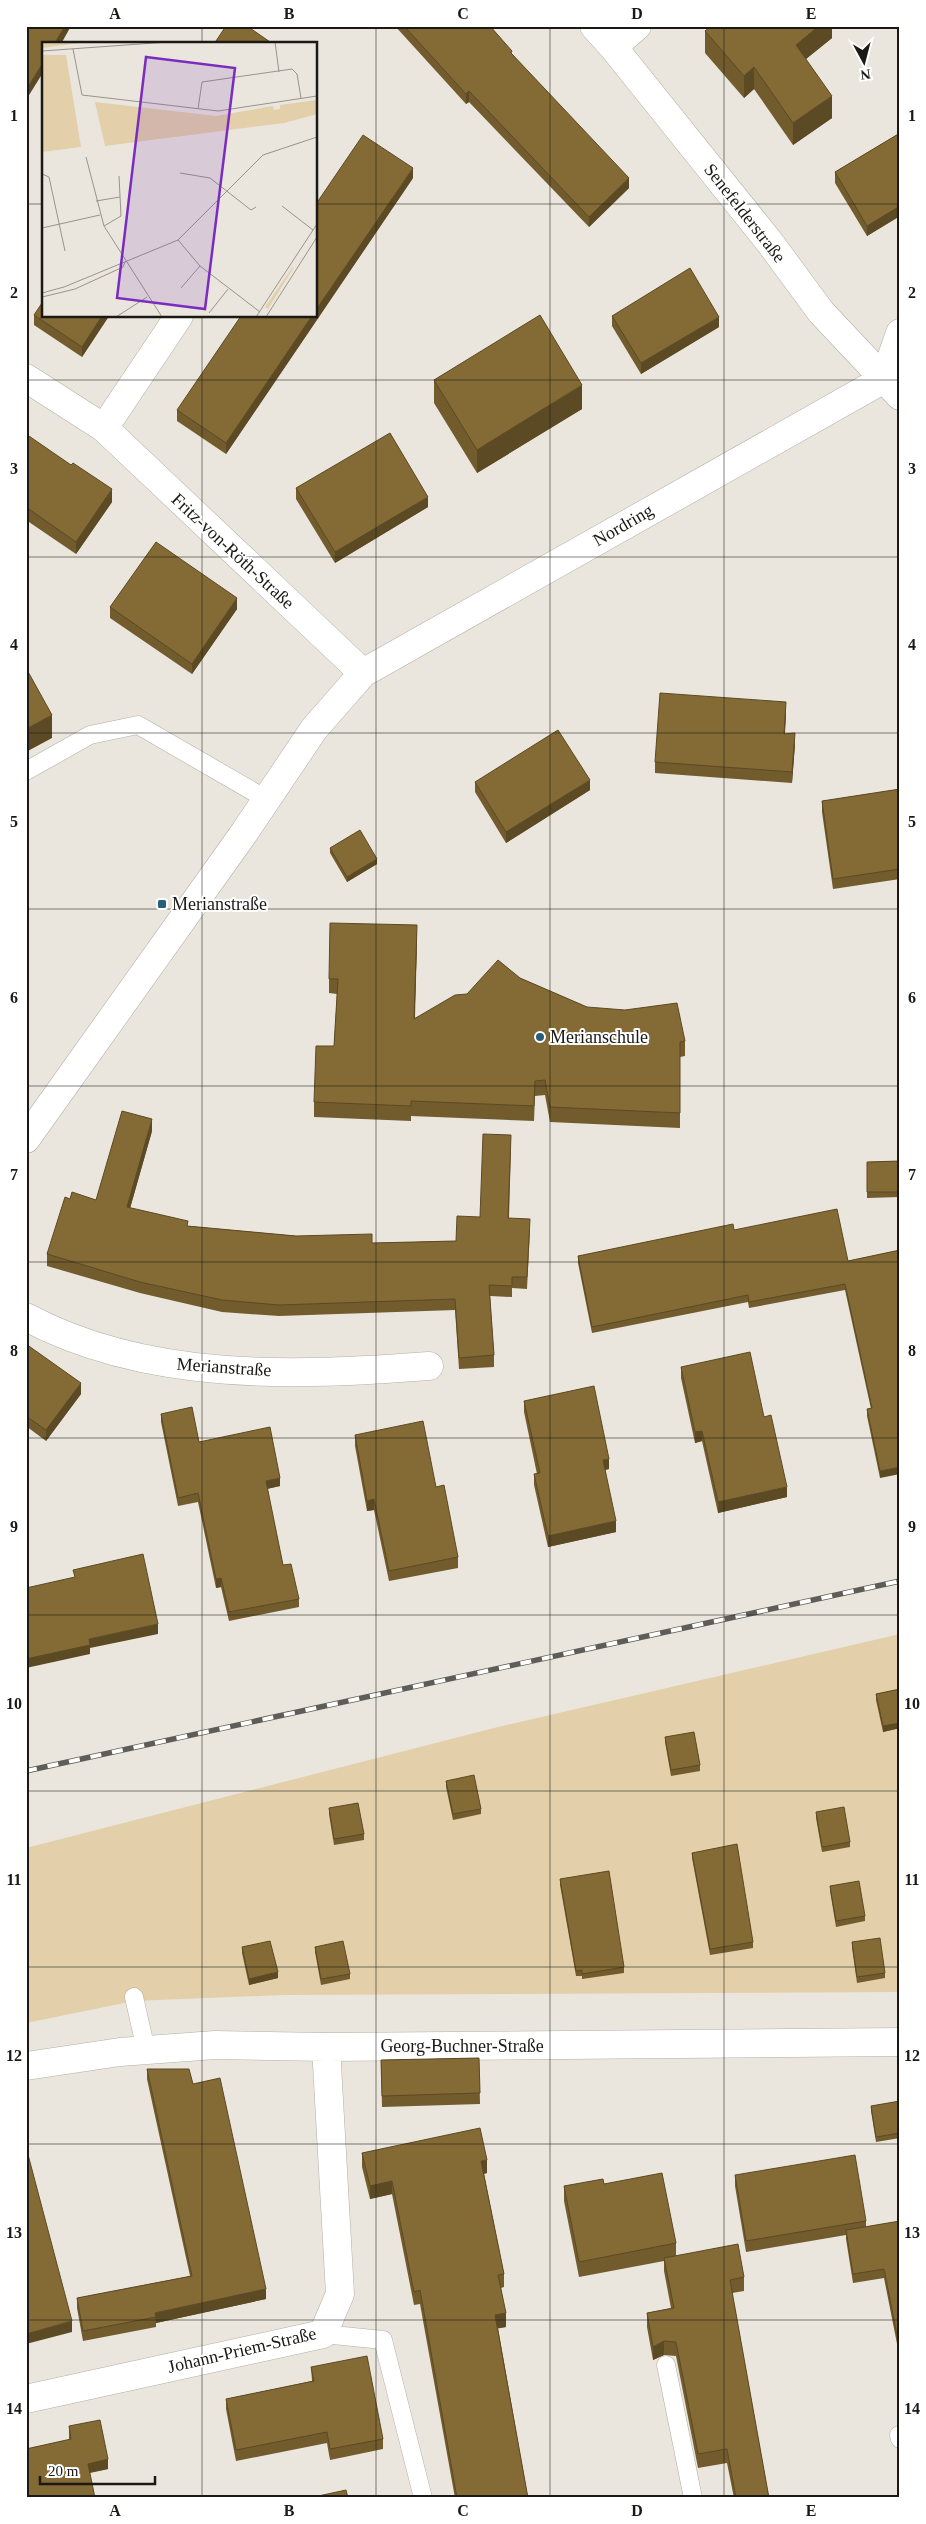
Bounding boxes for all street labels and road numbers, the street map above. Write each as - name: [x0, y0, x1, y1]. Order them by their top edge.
- street label: Senefelderstraße: [700, 160, 790, 266]
- street label: Fritz-von-Röth-Straße: [168, 489, 298, 613]
- street label: Nordring: [589, 500, 657, 550]
- street label: Merianstraße: [176, 1354, 272, 1380]
- street label: Georg-Buchner-Straße: [380, 2036, 544, 2056]
- street label: Johann-Priem-Straße: [166, 2323, 318, 2377]

